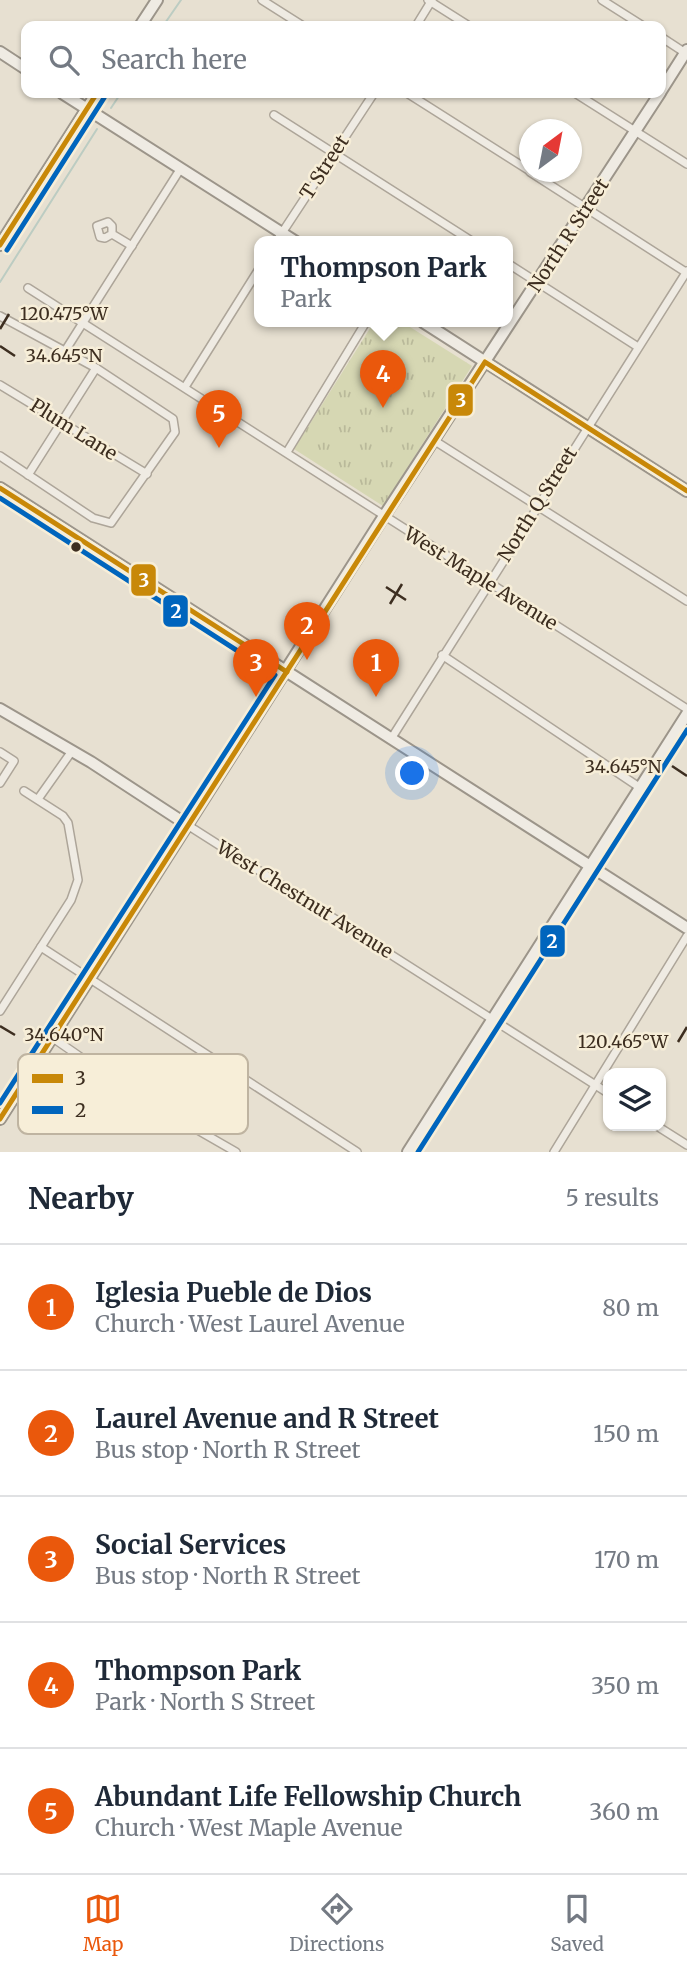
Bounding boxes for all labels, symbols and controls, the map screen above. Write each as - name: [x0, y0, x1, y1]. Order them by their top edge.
- search box: [21, 21, 666, 98]
- icon: search: [45, 41, 83, 79]
- text: Search here: [101, 43, 247, 76]
- north arrow: [519, 119, 582, 182]
- street label: T Street: [294, 130, 354, 204]
- street label: North R Street: [522, 173, 614, 296]
- popup: [254, 236, 513, 327]
- text: Thompson Park: [280, 251, 487, 284]
- text: Park: [280, 284, 332, 313]
- text: 120.475°W: [20, 302, 109, 325]
- text: 34.645°N: [26, 344, 102, 367]
- pin: 4: [360, 350, 406, 408]
- line badge: 3: [447, 383, 474, 417]
- text: 3: [456, 388, 466, 412]
- pin: 5: [196, 390, 242, 448]
- street label: Plum Lane: [26, 393, 122, 465]
- street label: North Q Street: [492, 442, 582, 566]
- street label: West Maple Avenue: [399, 520, 562, 635]
- unlabelled marker: [69, 540, 83, 554]
- line badge: 3: [130, 563, 157, 597]
- text: 3: [139, 568, 149, 592]
- line badge: 2: [162, 594, 189, 628]
- text: 2: [170, 599, 182, 623]
- pin: 2: [284, 602, 330, 660]
- pin: 3: [233, 639, 279, 697]
- pin: 1: [353, 639, 399, 697]
- text: 34.645°N: [585, 755, 661, 778]
- your location: [395, 756, 429, 790]
- street label: West Chestnut Avenue: [211, 834, 398, 963]
- line badge: 2: [539, 924, 566, 958]
- text: 2: [546, 929, 558, 953]
- text: 34.640°N: [24, 1023, 104, 1046]
- text: 120.465°W: [578, 1030, 669, 1053]
- legend: [18, 1054, 248, 1134]
- text: 3: [75, 1066, 86, 1090]
- map controls: [603, 1068, 666, 1131]
- button: layers: [603, 1068, 666, 1131]
- text: 2: [75, 1098, 86, 1122]
- text: Nearby: [28, 1179, 134, 1217]
- text: 5 results: [565, 1183, 659, 1212]
- text: Iglesia Pueble de Dios: [95, 1276, 372, 1309]
- text: 1: [46, 1293, 56, 1322]
- text: 80 m: [602, 1293, 659, 1322]
- text: Church · West Laurel Avenue: [95, 1309, 405, 1338]
- text: Laurel Avenue and R Street: [95, 1402, 439, 1435]
- text: 2: [44, 1419, 58, 1448]
- text: 150 m: [593, 1419, 659, 1448]
- text: Bus stop · North R Street: [95, 1435, 360, 1464]
- text: Social Services: [95, 1528, 286, 1561]
- text: 3: [44, 1545, 58, 1574]
- text: 170 m: [594, 1545, 659, 1574]
- text: Bus stop · North R Street: [95, 1561, 360, 1590]
- text: Thompson Park: [95, 1654, 301, 1687]
- text: 4: [44, 1671, 58, 1700]
- text: 350 m: [591, 1671, 659, 1700]
- text: Park · North S Street: [95, 1687, 315, 1716]
- text: Abundant Life Fellowship Church: [95, 1780, 521, 1813]
- text: 5: [44, 1797, 58, 1826]
- text: 360 m: [589, 1797, 659, 1826]
- text: Church · West Maple Avenue: [95, 1813, 402, 1842]
- tab: Map: [83, 1890, 123, 1956]
- tab: Directions: [289, 1890, 384, 1956]
- tab: Saved: [550, 1890, 604, 1956]

